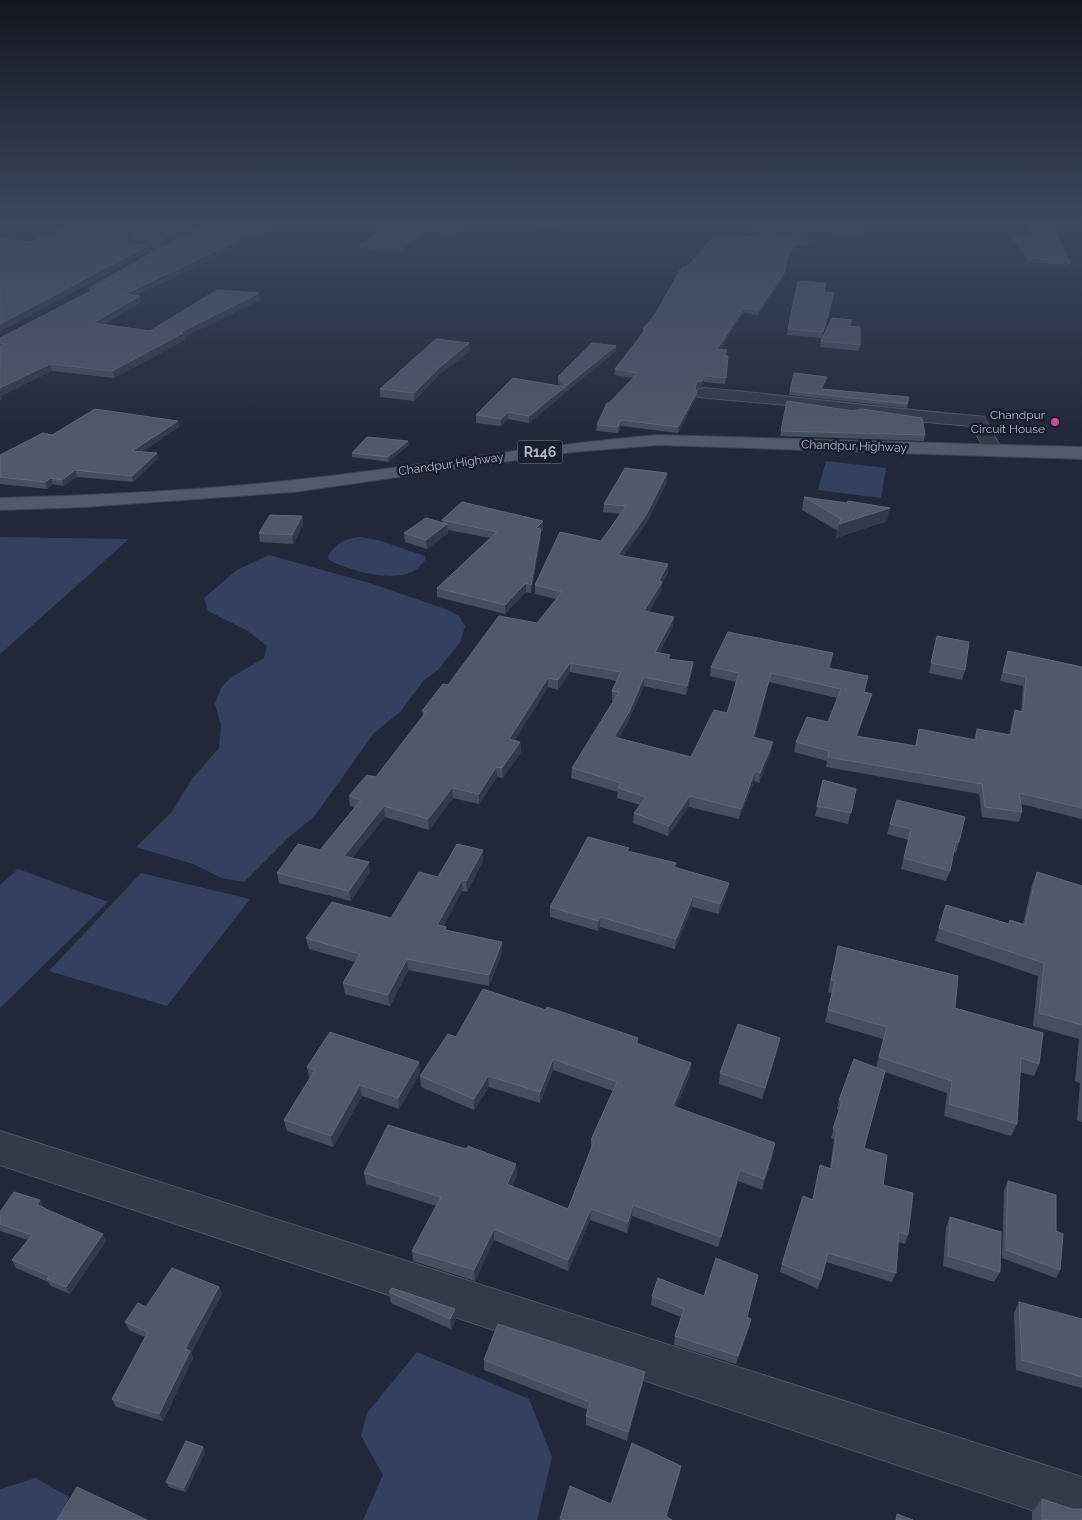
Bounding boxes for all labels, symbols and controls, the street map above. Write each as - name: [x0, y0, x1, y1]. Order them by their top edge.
- place label: Chandpur Circuit House: [971, 408, 1046, 436]
- marker: Chandpur Circuit House: [1049, 416, 1061, 428]
- street label: Chandpur Highway: [801, 437, 908, 455]
- road number: R146: [518, 441, 562, 464]
- street label: Chandpur Highway: [398, 450, 505, 478]

